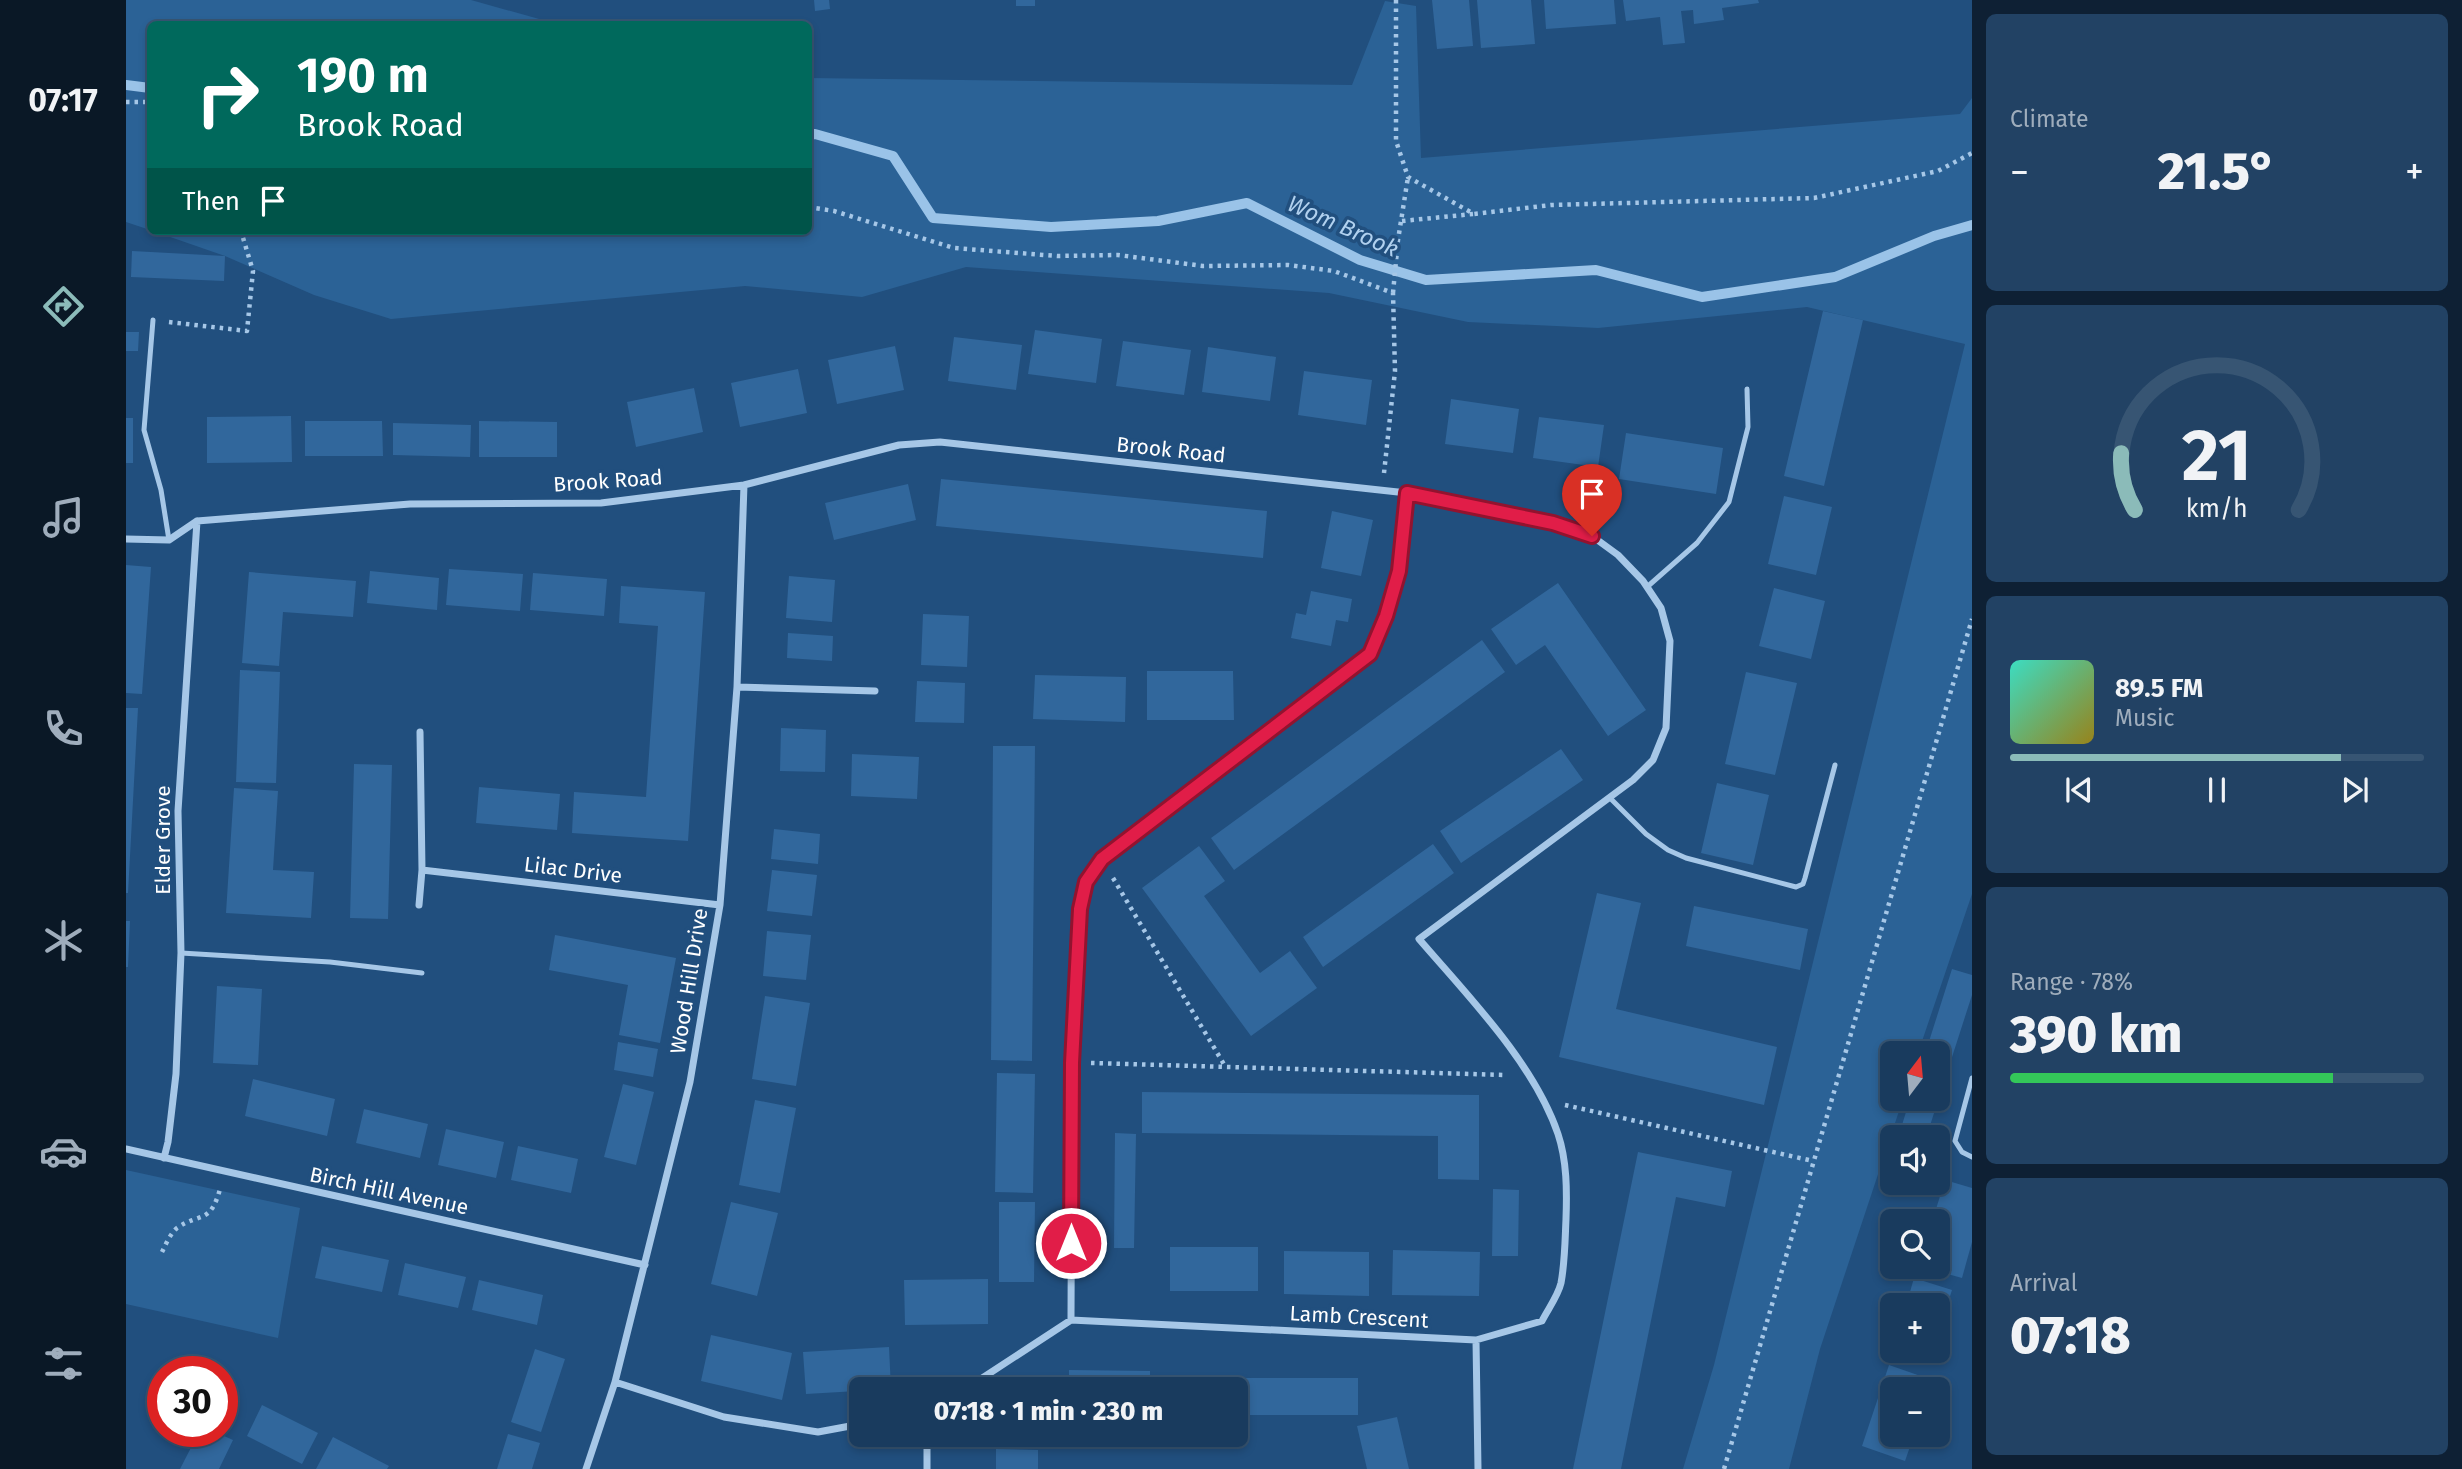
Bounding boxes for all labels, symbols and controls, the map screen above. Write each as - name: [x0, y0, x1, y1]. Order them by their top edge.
- text: 190 m: [297, 46, 429, 105]
- icon: right: [182, 49, 273, 140]
- text: 07:17: [28, 81, 98, 119]
- text: Climate: [2010, 105, 2089, 133]
- text: Brook Road: [297, 106, 464, 144]
- text: 21.5°: [2158, 140, 2276, 203]
- text: −: [2010, 149, 2029, 195]
- text: +: [2405, 149, 2424, 195]
- icon: arrive: [254, 182, 292, 220]
- text: Then: [182, 186, 240, 217]
- water label: Wom Brook: [1283, 189, 1403, 263]
- icon: directions: [39, 282, 88, 331]
- text: 21: [2182, 412, 2252, 499]
- street label: Brook Road: [1115, 431, 1227, 469]
- street label: Brook Road: [552, 464, 664, 498]
- pin: [1562, 464, 1622, 536]
- icon: arrive: [1573, 475, 1611, 513]
- icon: music: [39, 493, 88, 542]
- text: km/h: [2186, 493, 2248, 523]
- text: 89.5 FM: [2115, 673, 2203, 704]
- icon: phone: [39, 704, 88, 753]
- text: Music: [2115, 704, 2175, 732]
- icon: previous: [2060, 771, 2098, 809]
- icon: pause: [2198, 771, 2236, 809]
- icon: next: [2336, 771, 2374, 809]
- street label: Elder Grove: [150, 785, 176, 895]
- street label: Lilac Drive: [522, 851, 624, 889]
- street label: Wood Hill Drive: [665, 906, 713, 1056]
- icon: climate: [39, 916, 88, 965]
- text: Range · 78%: [2010, 968, 2133, 996]
- text: 390 km: [2010, 1003, 2182, 1066]
- north arrow: [1880, 1041, 1950, 1111]
- map controls: [1880, 1041, 1950, 1447]
- button: sound: [1880, 1125, 1950, 1195]
- icon: car: [39, 1127, 88, 1176]
- street label: Birch Hill Avenue: [307, 1161, 471, 1221]
- position arrow: [1034, 1206, 1108, 1280]
- button: search: [1880, 1209, 1950, 1279]
- text: Arrival: [2010, 1269, 2077, 1297]
- button: +: [1880, 1293, 1950, 1363]
- street label: Lamb Crescent: [1289, 1300, 1429, 1334]
- text: 07:18: [2010, 1304, 2131, 1367]
- icon: filters: [39, 1339, 88, 1388]
- speed limit sign: 30: [147, 1356, 238, 1447]
- button: −: [1880, 1377, 1950, 1447]
- text: 07:18 · 1 min · 230 m: [934, 1396, 1163, 1427]

